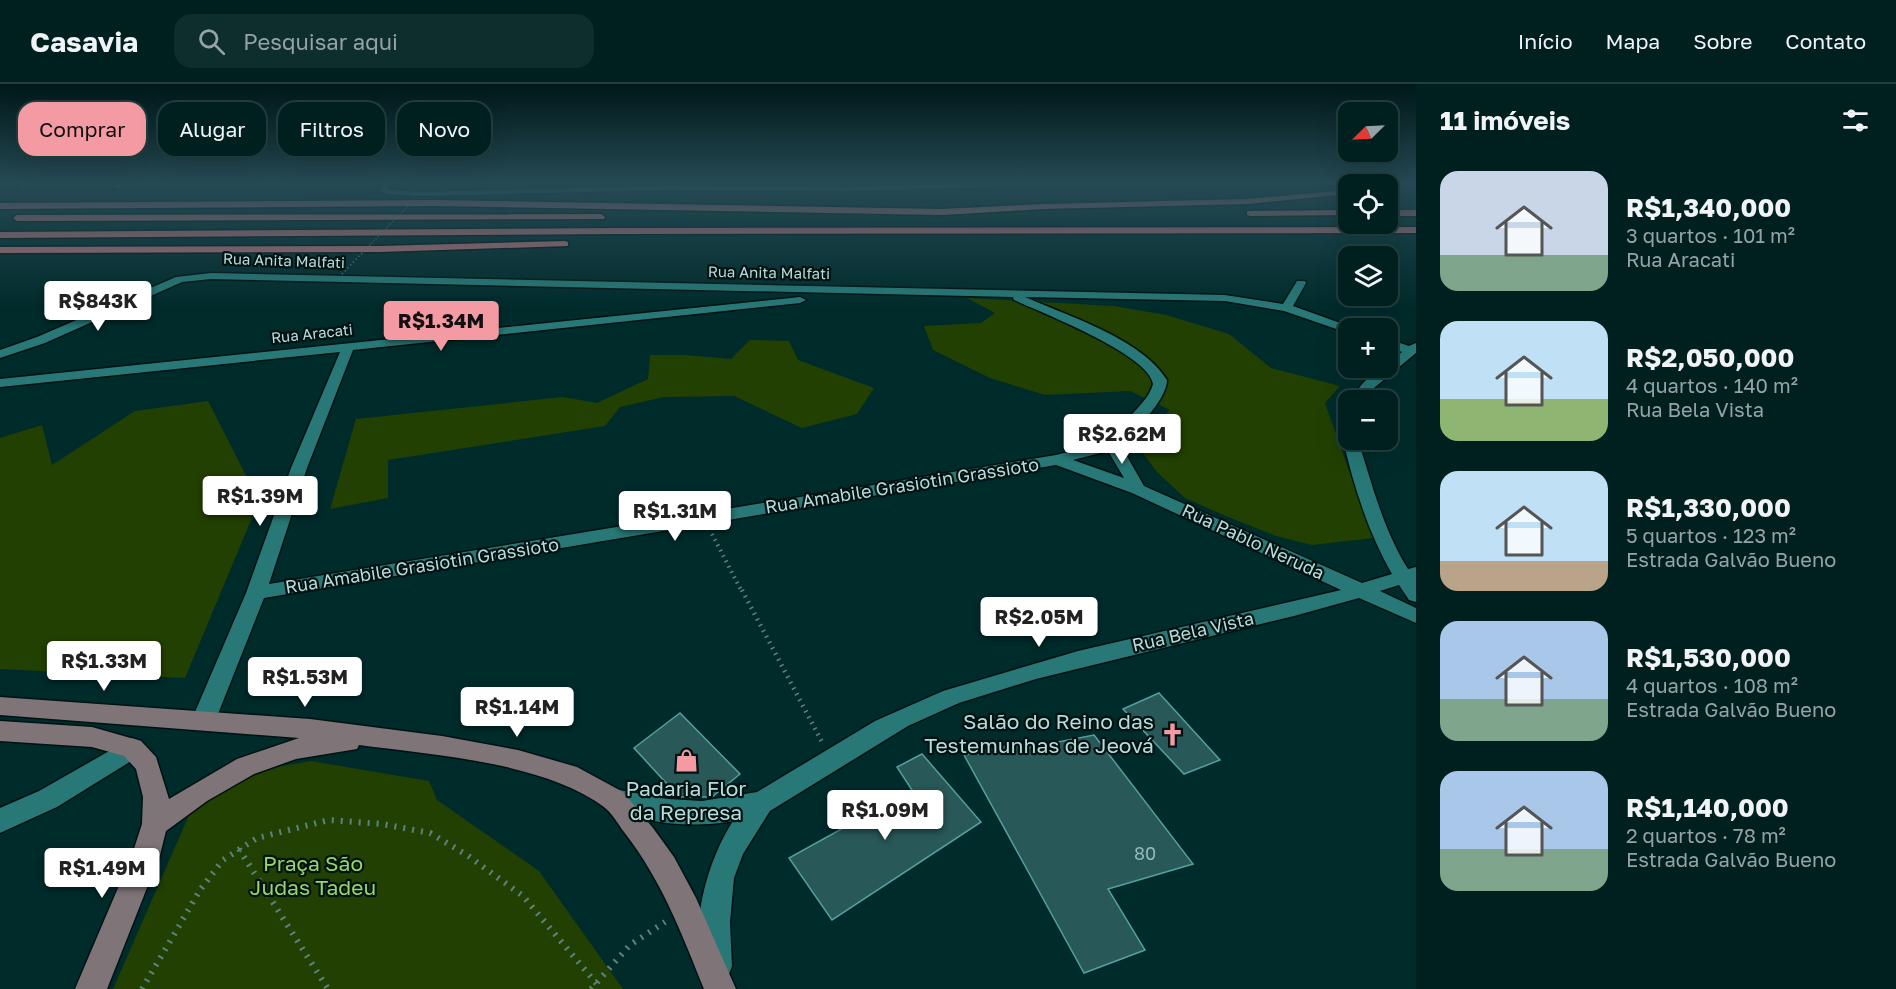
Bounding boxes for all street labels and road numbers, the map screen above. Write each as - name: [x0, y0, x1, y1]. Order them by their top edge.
- street label: Rua Anita Malfati: [223, 249, 345, 271]
- street label: Rua Anita Malfati: [708, 262, 830, 282]
- street label: Rua Aracati: [270, 320, 354, 346]
- street label: Rua Amabile Grasiotin Grassioto: [763, 452, 1040, 518]
- street label: Rua Pablo Neruda: [1179, 498, 1328, 584]
- street label: Rua Amabile Grasiotin Grassioto: [283, 532, 560, 598]
- street label: Rua Bela Vista: [1130, 606, 1256, 656]

